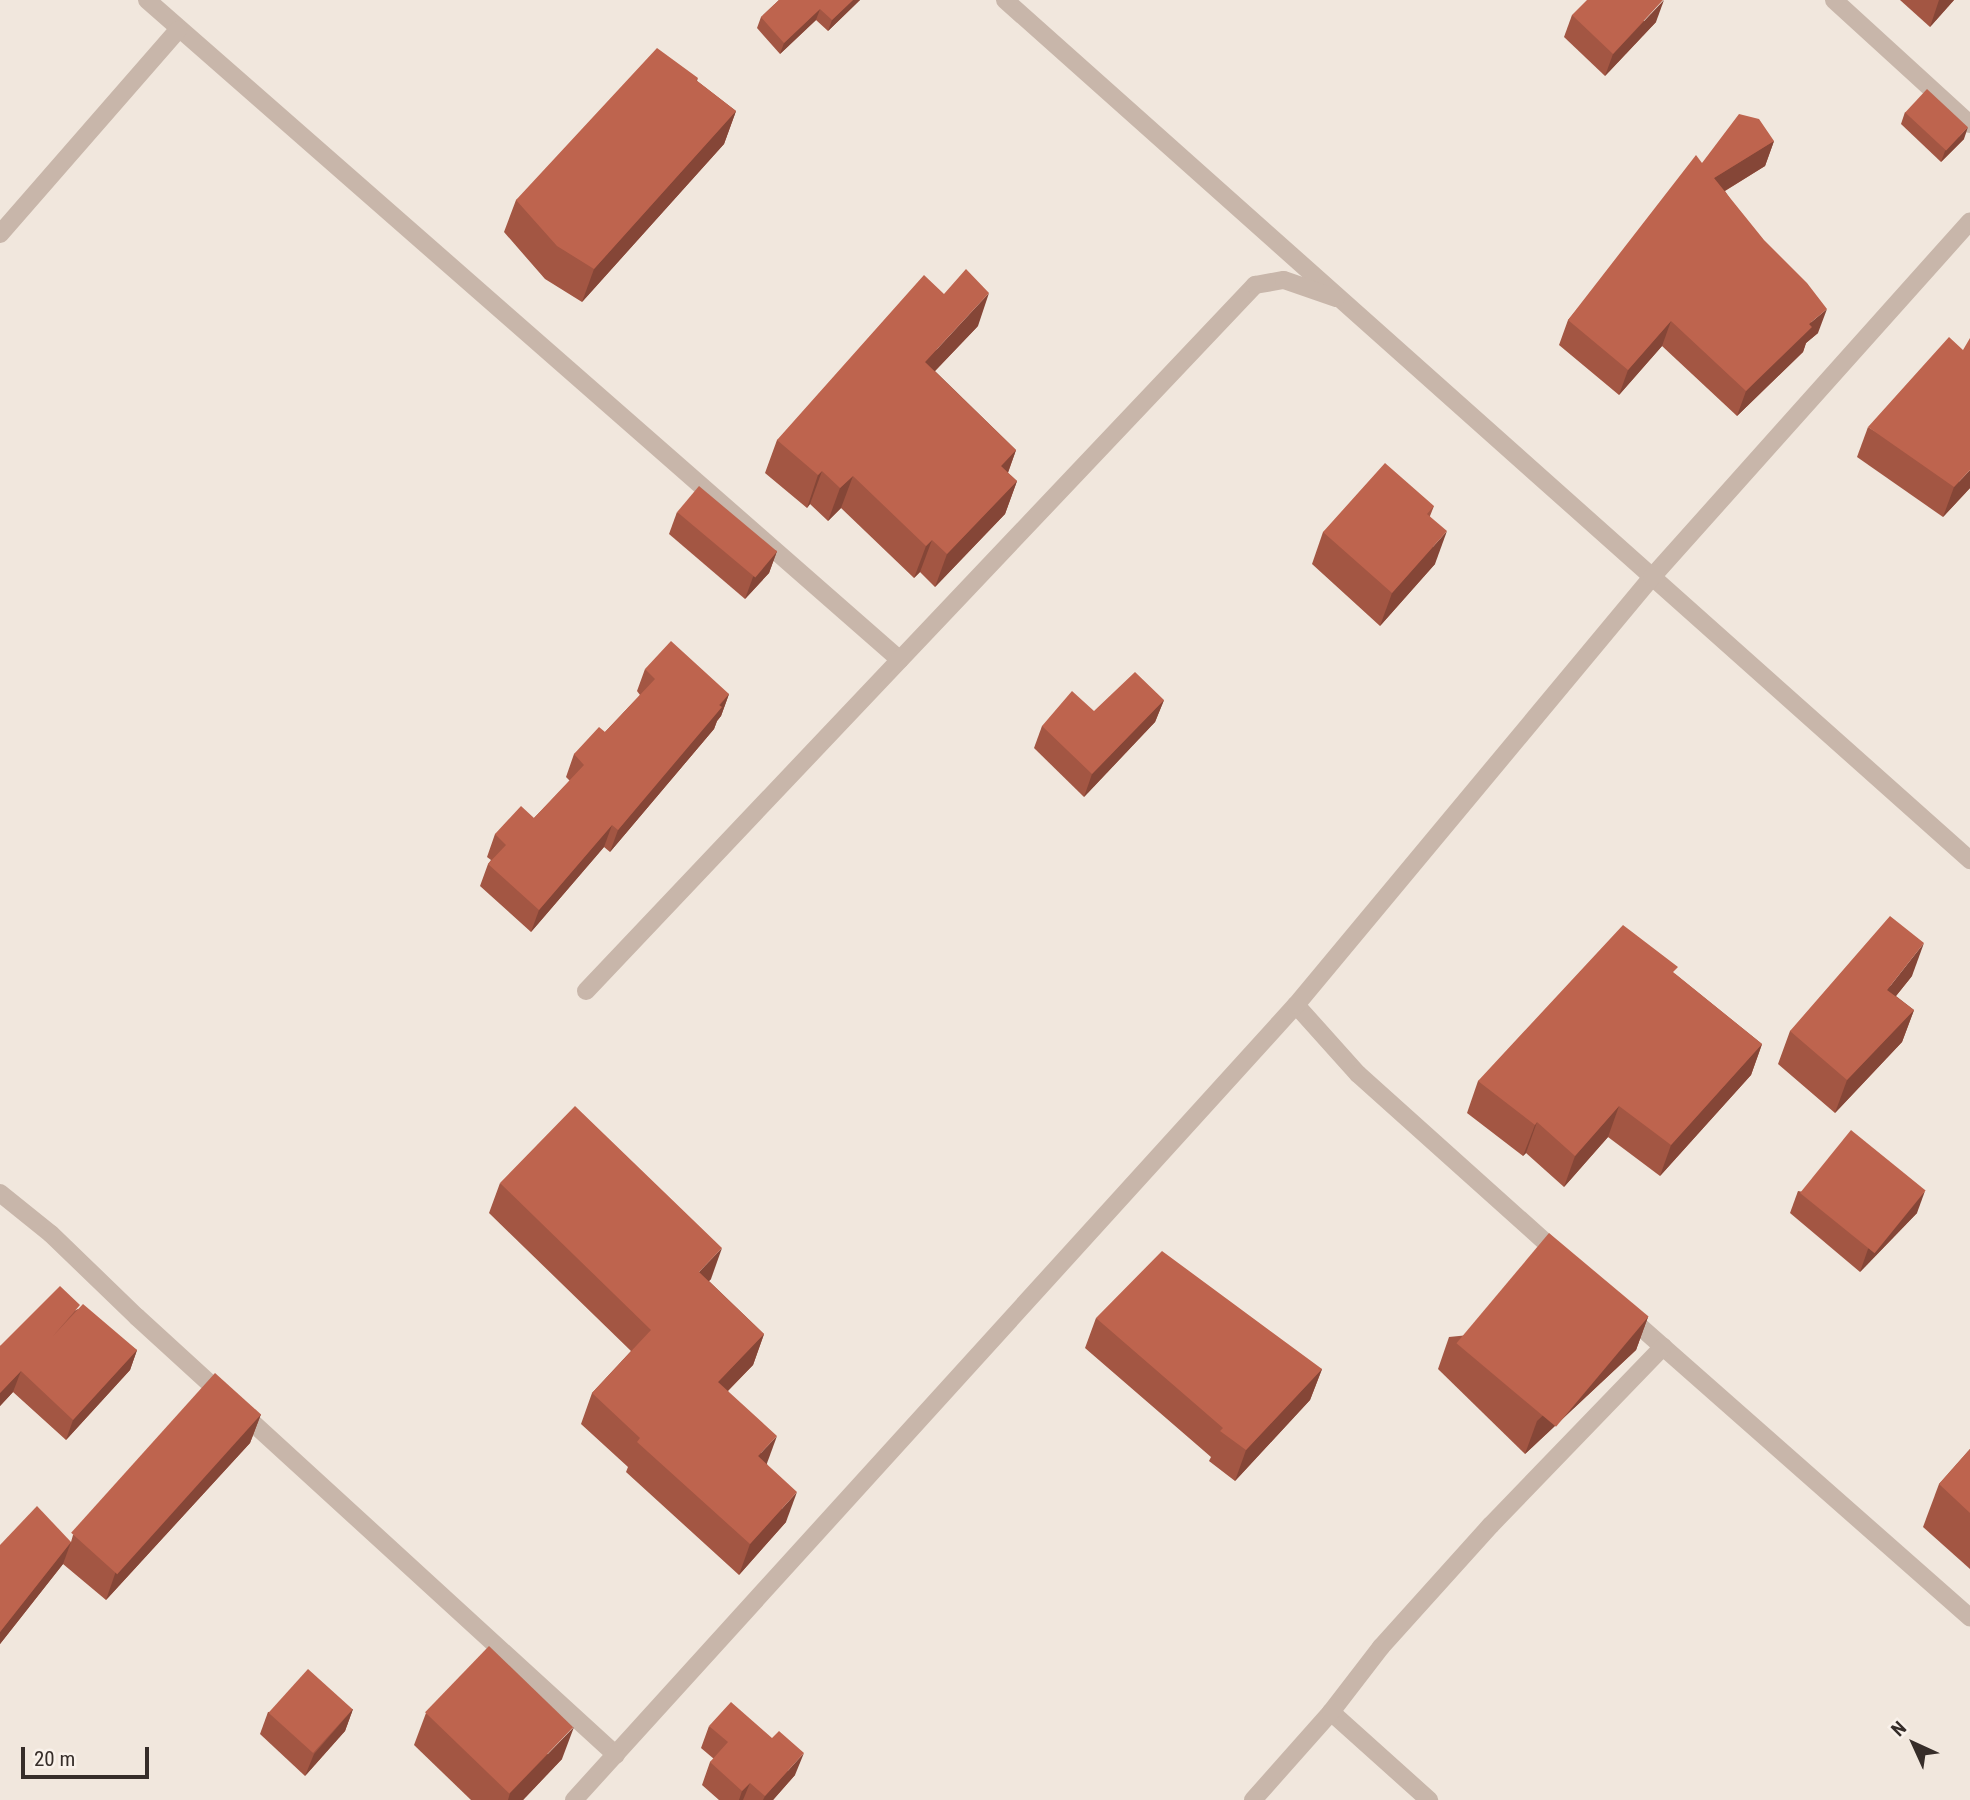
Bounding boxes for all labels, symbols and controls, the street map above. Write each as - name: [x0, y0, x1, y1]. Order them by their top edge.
- north arrow: [1879, 1709, 1949, 1779]
- text: N: [1887, 1717, 1911, 1741]
- scale bar: [24, 1734, 152, 1778]
- text: 20 m: [34, 1747, 75, 1771]

